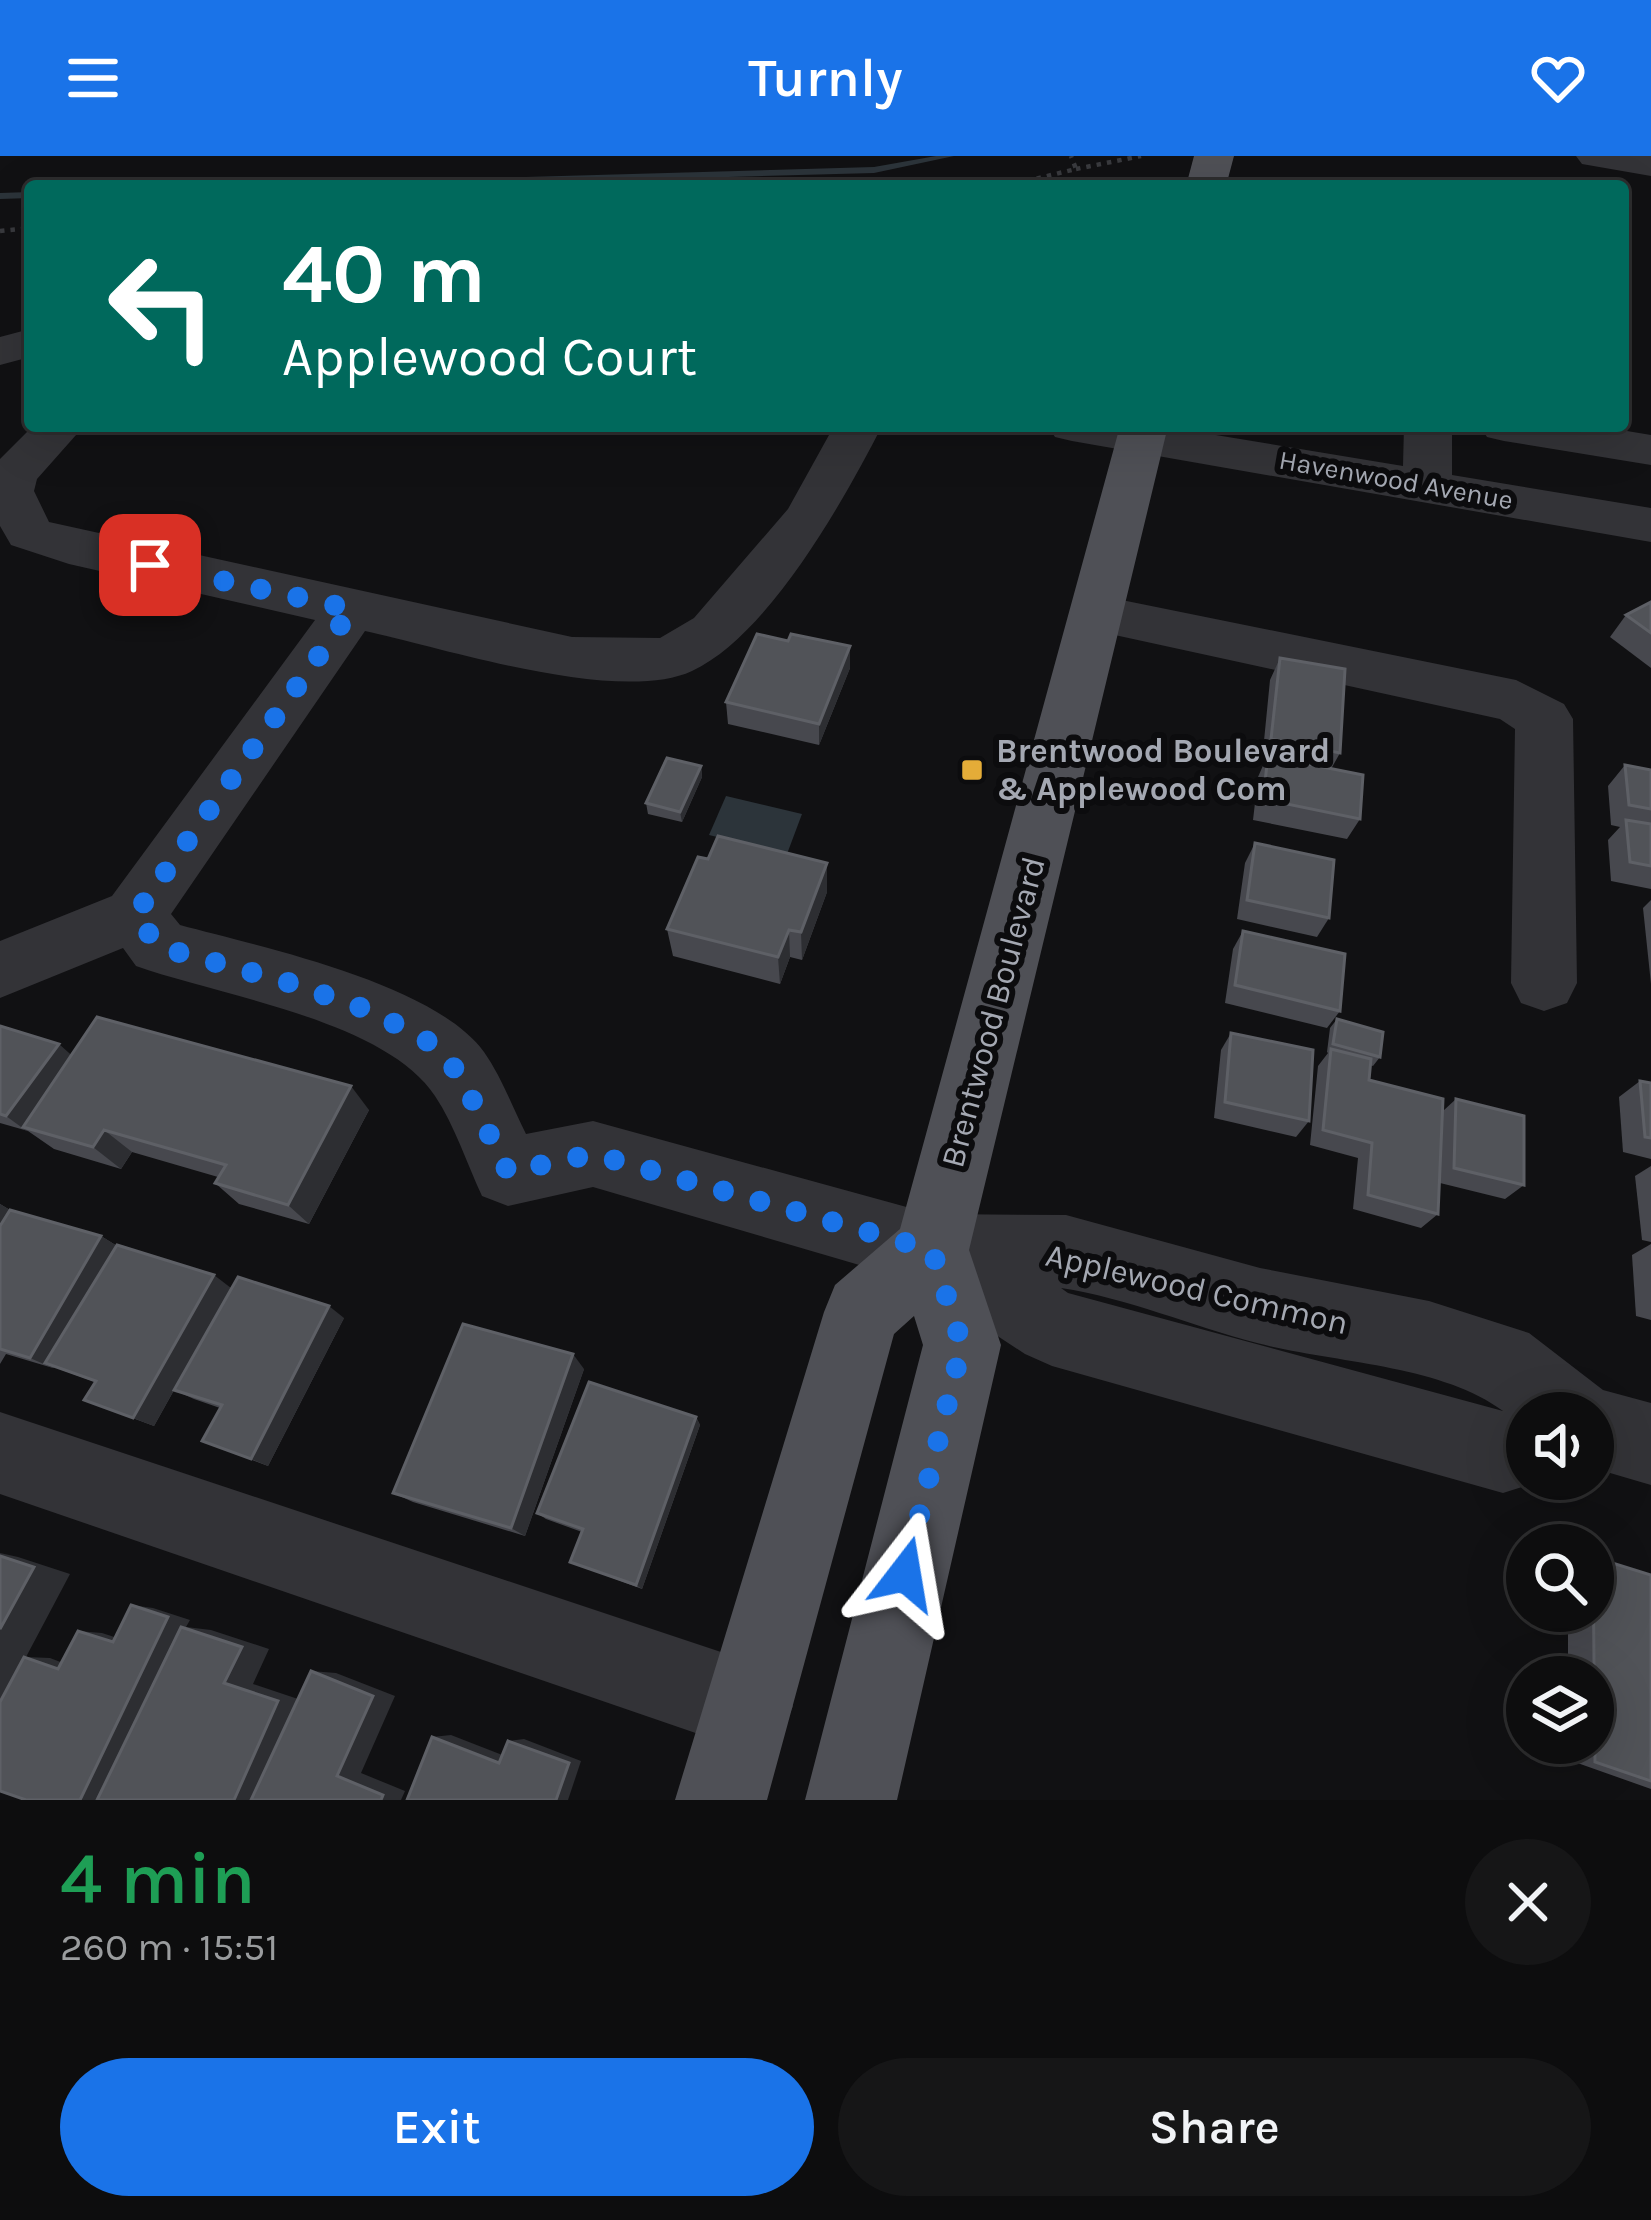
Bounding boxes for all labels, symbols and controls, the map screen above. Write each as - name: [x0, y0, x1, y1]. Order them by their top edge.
- icon: menu: [60, 45, 126, 111]
- icon: heart: [1525, 45, 1591, 111]
- text: Turnly: [748, 46, 903, 110]
- text: 40 m: [282, 225, 486, 323]
- icon: left: [84, 228, 240, 384]
- text: Applewood Court: [282, 325, 697, 389]
- street label: Havenwood Avenue: [1277, 444, 1515, 516]
- pin: [99, 514, 201, 616]
- icon: arrive: [117, 532, 183, 598]
- place label: Brentwood Boulevard & Applewood Com: [996, 732, 1330, 808]
- marker: Brentwood Boulevard & Applewood Com: [959, 757, 985, 783]
- street label: Brentwood Boulevard: [933, 853, 1053, 1171]
- street label: Applewood Common: [1042, 1236, 1352, 1342]
- map controls: [1506, 1392, 1614, 1764]
- button: sound: [1506, 1392, 1614, 1500]
- position arrow: [842, 1511, 968, 1637]
- button: search: [1506, 1524, 1614, 1632]
- button: layers: [1506, 1656, 1614, 1764]
- text: 4 min: [60, 1837, 256, 1921]
- button: close: [1465, 1839, 1591, 1965]
- text: 260 m · 15:51: [60, 1924, 278, 1970]
- button: Exit: [60, 2058, 814, 2196]
- button: Share: [838, 2058, 1591, 2196]

